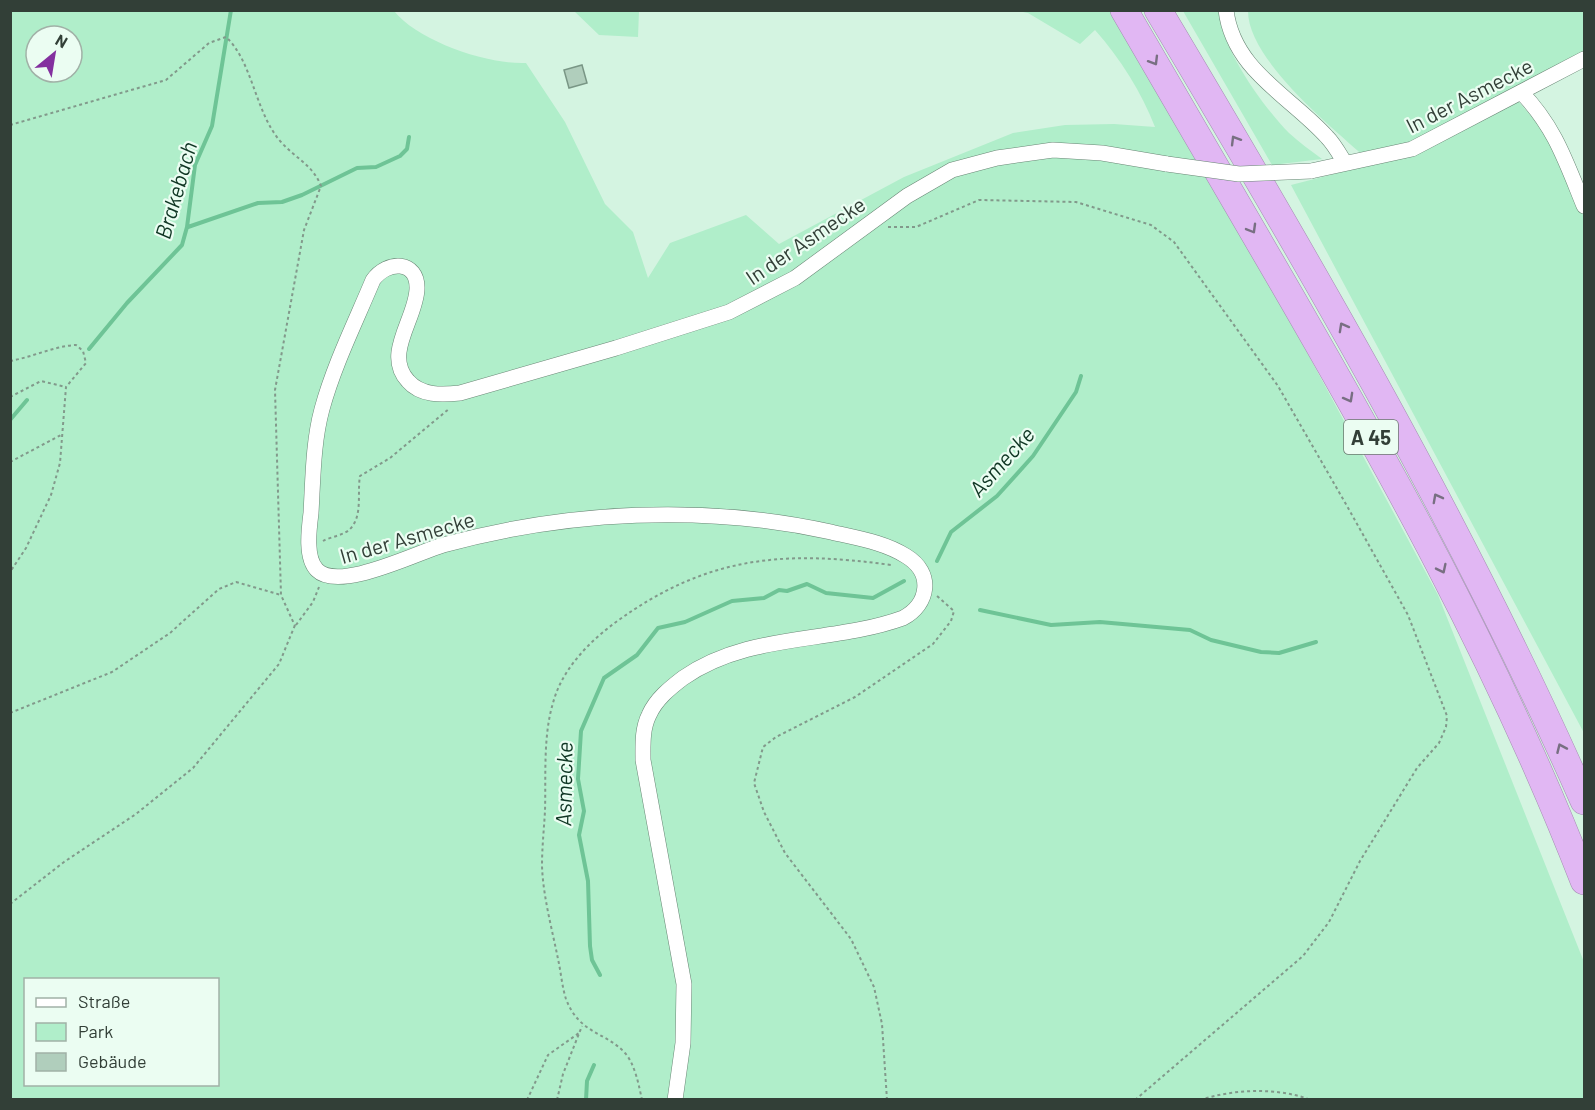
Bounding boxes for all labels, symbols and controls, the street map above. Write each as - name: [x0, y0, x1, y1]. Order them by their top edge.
- north arrow: [24, 24, 84, 84]
- text: N: [52, 30, 71, 51]
- street label: In der Asmecke: [1401, 52, 1537, 138]
- one-way arrow: [1146, 55, 1158, 65]
- one-way arrow: [1230, 136, 1242, 146]
- water label: Brakebach: [149, 138, 201, 242]
- street label: In der Asmecke: [740, 191, 870, 289]
- one-way arrow: [1244, 223, 1256, 233]
- one-way arrow: [1339, 323, 1350, 333]
- one-way arrow: [1342, 392, 1354, 402]
- road number: A 45: [1344, 420, 1398, 454]
- water label: Asmecke: [963, 421, 1039, 501]
- one-way arrow: [1433, 493, 1444, 504]
- street label: In der Asmecke: [337, 506, 477, 568]
- one-way arrow: [1435, 563, 1447, 574]
- water label: Asmecke: [549, 741, 577, 827]
- one-way arrow: [1556, 743, 1568, 754]
- legend: [24, 978, 219, 1086]
- text: Straße: [78, 990, 130, 1012]
- text: Park: [78, 1020, 113, 1042]
- text: Gebäude: [78, 1050, 147, 1072]

